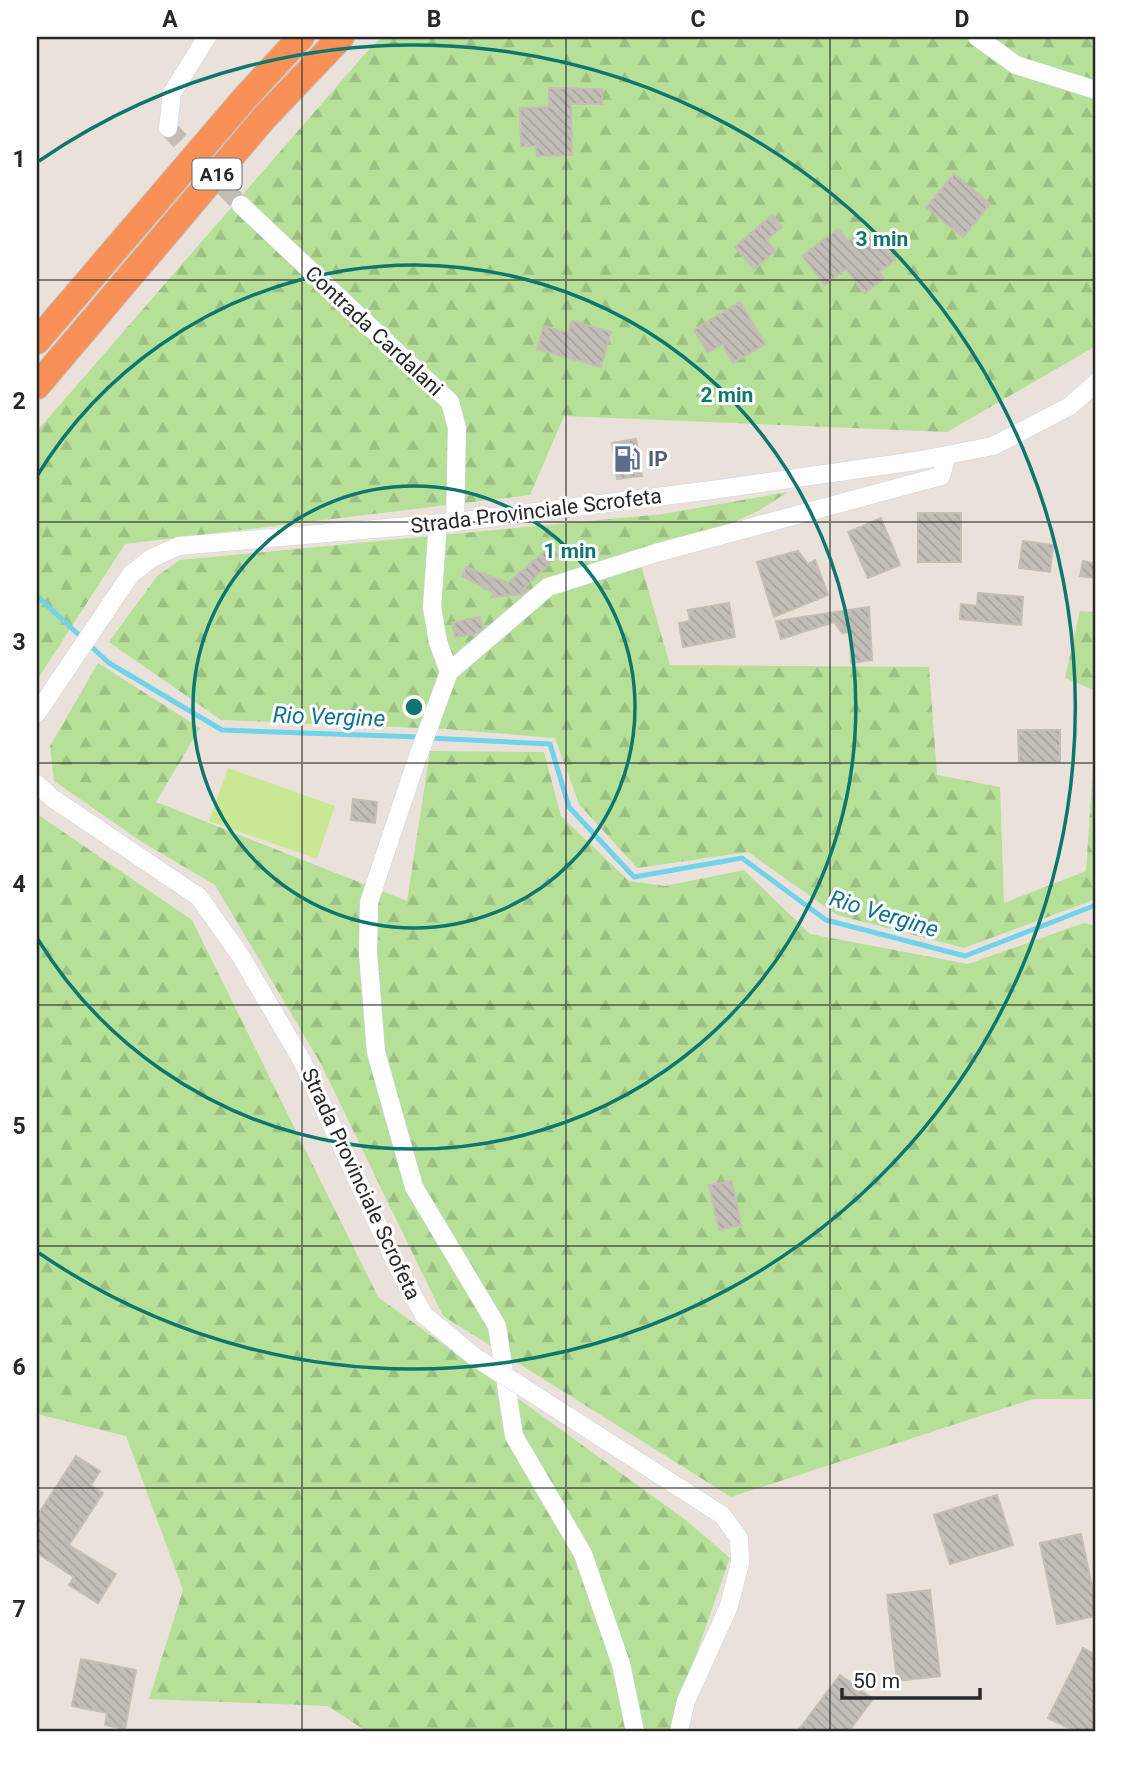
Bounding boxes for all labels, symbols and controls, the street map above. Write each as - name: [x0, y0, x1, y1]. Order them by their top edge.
- text: A: [162, 6, 178, 33]
- text: B: [427, 6, 441, 33]
- text: C: [690, 6, 706, 33]
- text: D: [955, 6, 969, 33]
- text: 1: [12, 146, 26, 173]
- road number: A16: [192, 158, 242, 190]
- text: 3 min: [856, 227, 908, 251]
- street label: Contrada Cardalani: [300, 261, 448, 401]
- text: 2 min: [701, 383, 753, 407]
- text: 2: [12, 388, 26, 415]
- fuel station icon: IP: [612, 444, 642, 474]
- place label: IP: [648, 447, 668, 471]
- street label: Strada Provinciale Scrofeta: [409, 484, 663, 538]
- text: 1 min: [544, 539, 596, 563]
- text: 3: [12, 629, 26, 656]
- centre of rings: [402, 695, 426, 719]
- water label: Rio Vergine: [272, 702, 386, 732]
- text: 4: [12, 871, 26, 898]
- water label: Rio Vergine: [826, 885, 942, 943]
- street label: Strada Provinciale Scrofeta: [297, 1064, 425, 1304]
- text: 5: [12, 1113, 26, 1140]
- text: 6: [12, 1354, 26, 1381]
- text: 7: [12, 1596, 26, 1623]
- scale bar: [842, 1656, 981, 1700]
- text: 50 m: [853, 1669, 900, 1693]

